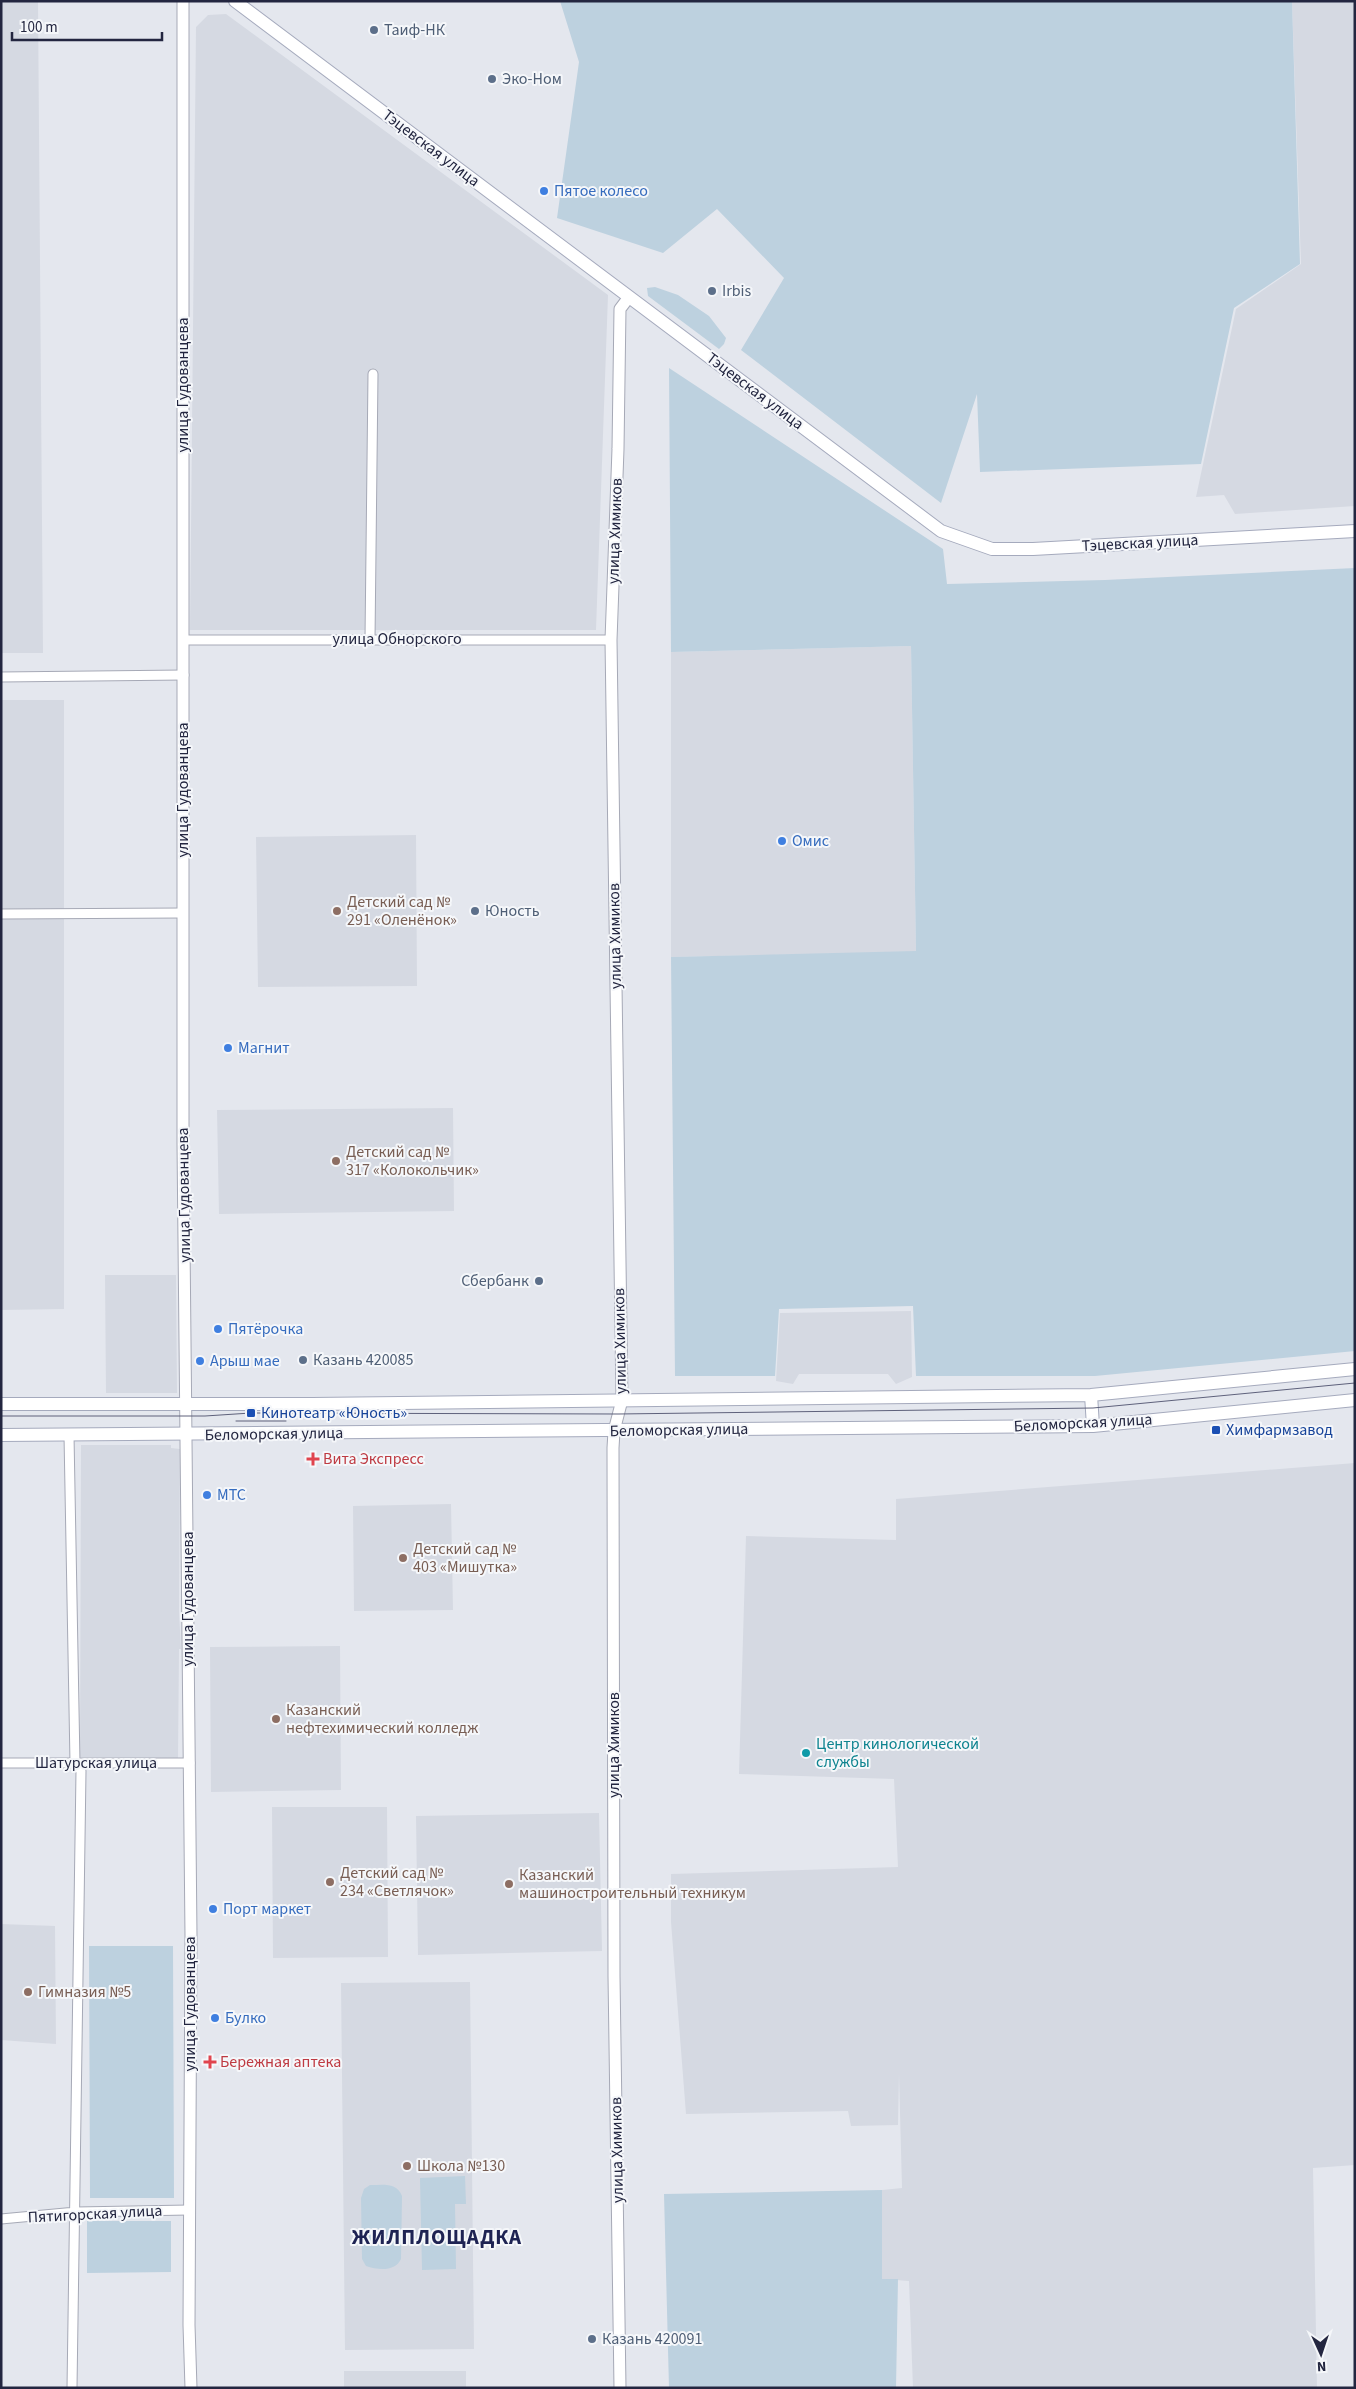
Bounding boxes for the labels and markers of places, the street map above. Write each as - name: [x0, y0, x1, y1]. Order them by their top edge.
- place label: Таиф-НК: [384, 19, 446, 41]
- marker: Таиф-НК: [368, 24, 380, 36]
- place label: Эко-Ном: [502, 68, 562, 90]
- marker: Эко-Ном: [486, 73, 498, 85]
- place label: Пятое колесо: [554, 180, 648, 202]
- marker: Пятое колесо: [538, 185, 550, 197]
- place label: Irbis: [722, 280, 752, 302]
- marker: Irbis: [706, 285, 718, 297]
- place label: Омис: [792, 830, 829, 852]
- marker: Омис: [776, 835, 788, 847]
- place label: Детский сад № 291 «Оленёнок»: [347, 891, 457, 931]
- place label: Юность: [485, 900, 540, 922]
- marker: Детский сад № 291 «Оленёнок»: [331, 905, 343, 917]
- marker: Юность: [469, 905, 481, 917]
- place label: Магнит: [238, 1037, 290, 1059]
- marker: Магнит: [222, 1042, 234, 1054]
- place label: Детский сад № 317 «Колокольчик»: [346, 1141, 479, 1181]
- marker: Детский сад № 317 «Колокольчик»: [330, 1155, 342, 1167]
- place label: Сбербанк: [461, 1270, 529, 1292]
- marker: Сбербанк: [533, 1275, 545, 1287]
- place label: Пятёрочка: [228, 1318, 303, 1340]
- marker: Пятёрочка: [212, 1323, 224, 1335]
- place label: Казань 420085: [313, 1349, 413, 1371]
- place label: Арыш мае: [210, 1350, 280, 1372]
- marker: Казань 420085: [297, 1354, 309, 1366]
- marker: Арыш мае: [194, 1355, 206, 1367]
- place label: Кинотеатр «Юность»: [261, 1402, 407, 1424]
- marker: Кинотеатр «Юность»: [245, 1407, 257, 1419]
- place label: Химфармзавод: [1226, 1419, 1333, 1441]
- marker: Химфармзавод: [1210, 1424, 1222, 1436]
- place label: Вита Экспресс: [323, 1448, 424, 1470]
- marker: Вита Экспресс: [307, 1453, 319, 1465]
- place label: МТС: [217, 1484, 246, 1506]
- marker: МТС: [201, 1489, 213, 1501]
- place label: Детский сад № 403 «Мишутка»: [413, 1538, 517, 1578]
- marker: Детский сад № 403 «Мишутка»: [397, 1552, 409, 1564]
- place label: Казанский нефтехимический колледж: [286, 1699, 478, 1739]
- marker: Казанский нефтехимический колледж: [270, 1713, 282, 1725]
- place label: Центр кинологической службы: [816, 1733, 979, 1773]
- marker: Центр кинологической службы: [800, 1747, 812, 1759]
- place label: Детский сад № 234 «Светлячок»: [340, 1862, 454, 1902]
- place label: Казанский машиностроительный техникум: [519, 1864, 746, 1904]
- marker: Детский сад № 234 «Светлячок»: [324, 1876, 336, 1888]
- marker: Казанский машиностроительный техникум: [503, 1878, 515, 1890]
- place label: Порт маркет: [223, 1898, 311, 1920]
- marker: Порт маркет: [207, 1903, 219, 1915]
- place label: Гимназия №5: [38, 1981, 131, 2003]
- marker: Гимназия №5: [22, 1986, 34, 1998]
- place label: Булко: [225, 2007, 266, 2029]
- marker: Булко: [209, 2012, 221, 2024]
- place label: Бережная аптека: [220, 2051, 341, 2073]
- marker: Бережная аптека: [204, 2056, 216, 2068]
- place label: Школа №130: [417, 2155, 505, 2177]
- marker: Школа №130: [401, 2160, 413, 2172]
- place label: Казань 420091: [602, 2328, 702, 2350]
- marker: Казань 420091: [586, 2333, 598, 2345]

